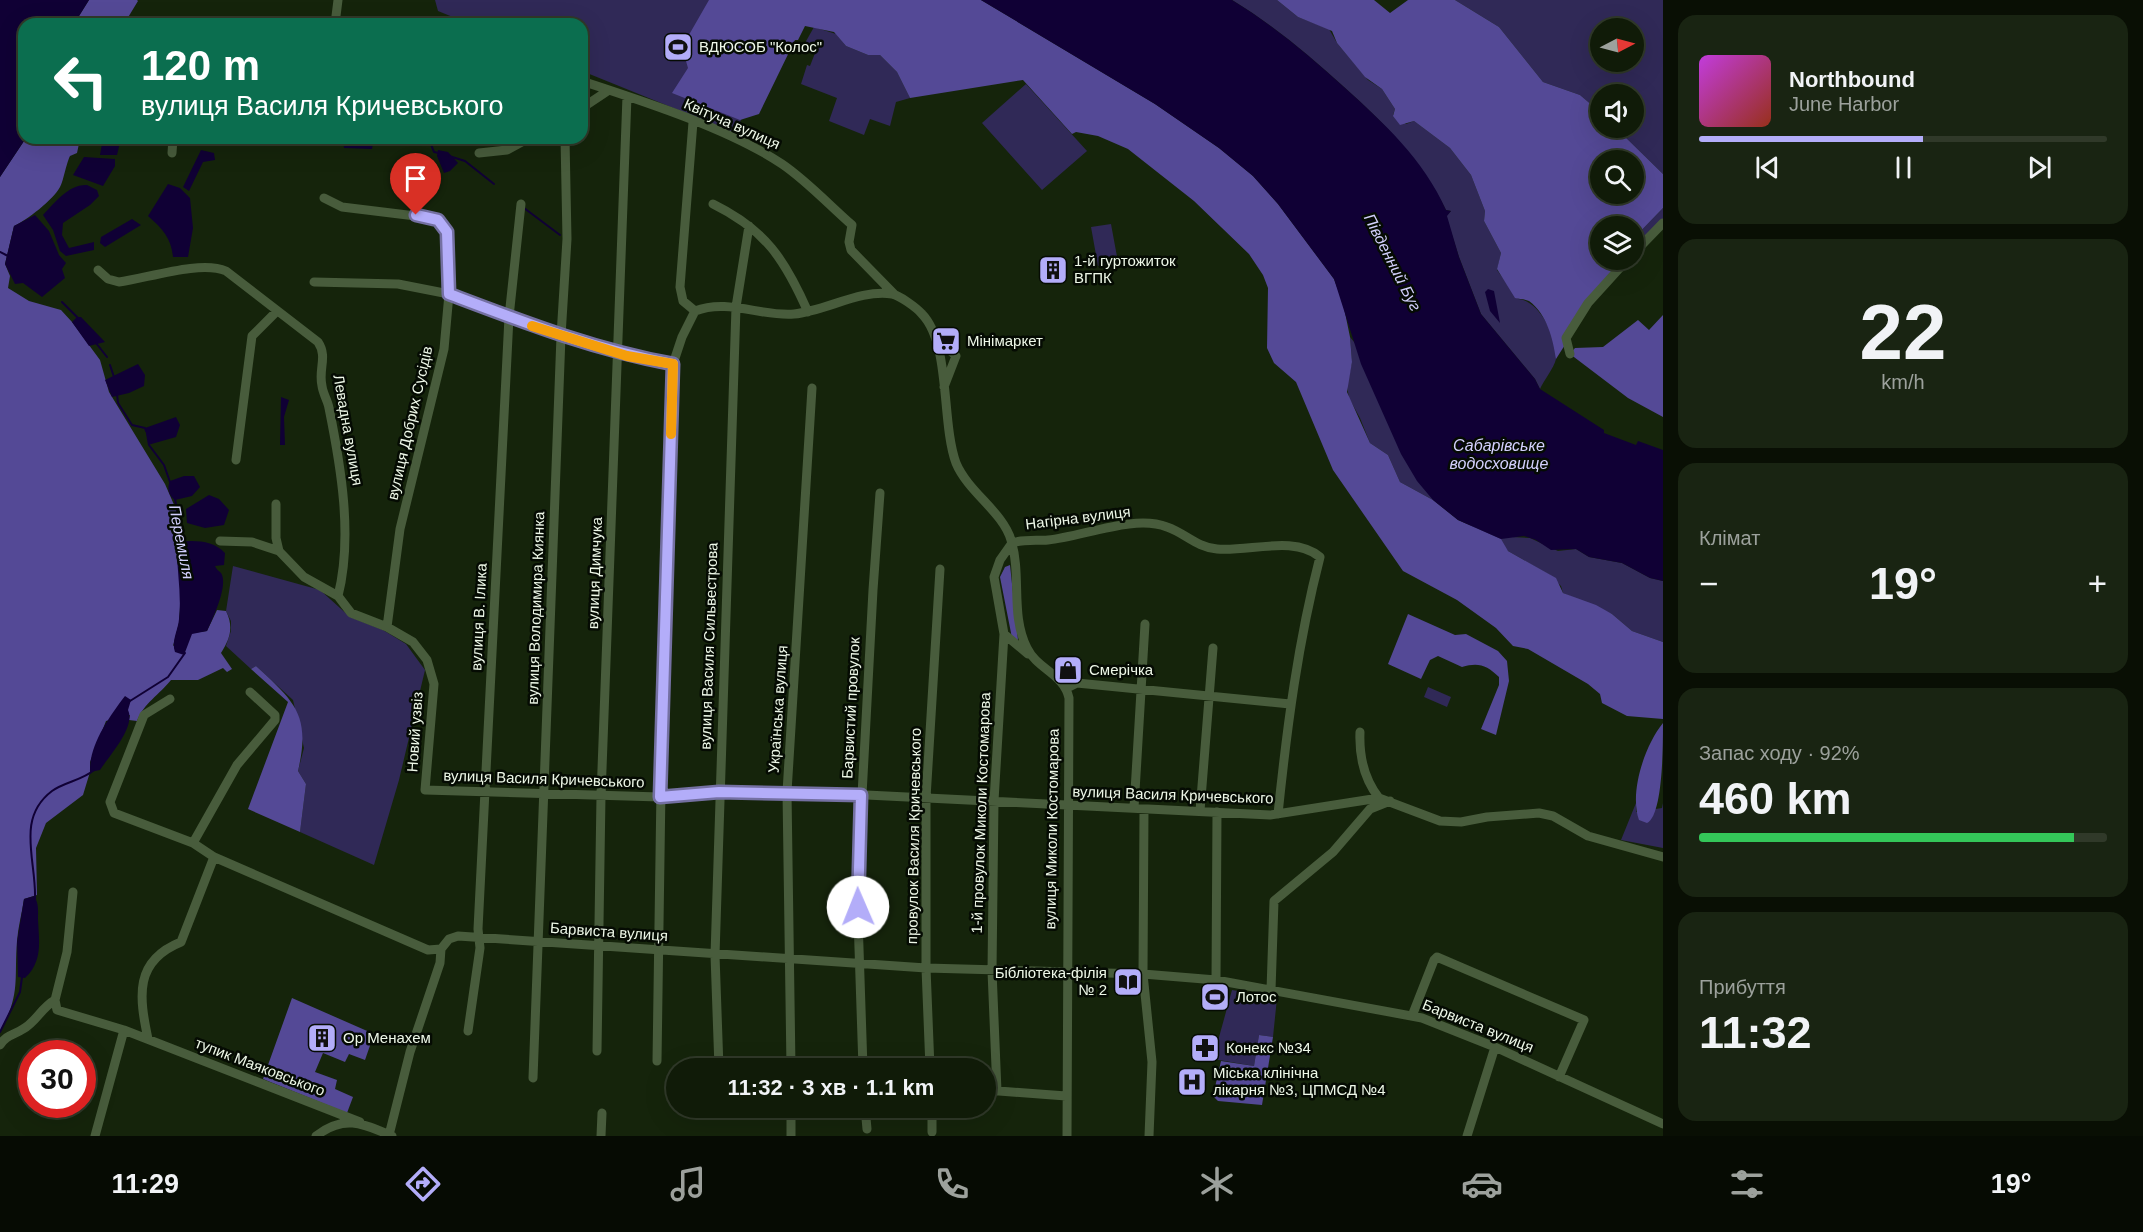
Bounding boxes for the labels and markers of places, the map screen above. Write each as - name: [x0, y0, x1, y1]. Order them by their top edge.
- sports icon: ВДЮСОБ "Колос": [662, 31, 694, 63]
- place label: ВДЮСОБ "Колос": [699, 38, 822, 55]
- pin: [390, 153, 441, 215]
- place label: 1-й гуртожиток ВГПК: [1074, 252, 1176, 286]
- building icon: 1-й гуртожиток ВГПК: [1037, 254, 1069, 286]
- supermarket icon: Мінімаркет: [930, 325, 962, 357]
- place label: Мінімаркет: [967, 332, 1043, 349]
- shop icon: Смерічка: [1052, 654, 1084, 686]
- place label: Смерічка: [1089, 661, 1154, 678]
- place label: Бібліотека-філія № 2: [995, 964, 1107, 998]
- library icon: Бібліотека-філія № 2: [1112, 966, 1144, 998]
- sports icon: Лотос: [1199, 981, 1231, 1013]
- place label: Лотос: [1236, 988, 1277, 1005]
- building icon: Ор Менахем: [306, 1022, 338, 1054]
- place label: Ор Менахем: [343, 1029, 431, 1046]
- pharmacy icon: Конекс №34: [1189, 1032, 1221, 1064]
- place label: Конекс №34: [1226, 1039, 1311, 1056]
- place label: Міська клінічна лікарня №3, ЦПМСД №4: [1213, 1064, 1386, 1098]
- hospital icon: Міська клінічна лікарня №3, ЦПМСД №4: [1176, 1066, 1208, 1098]

